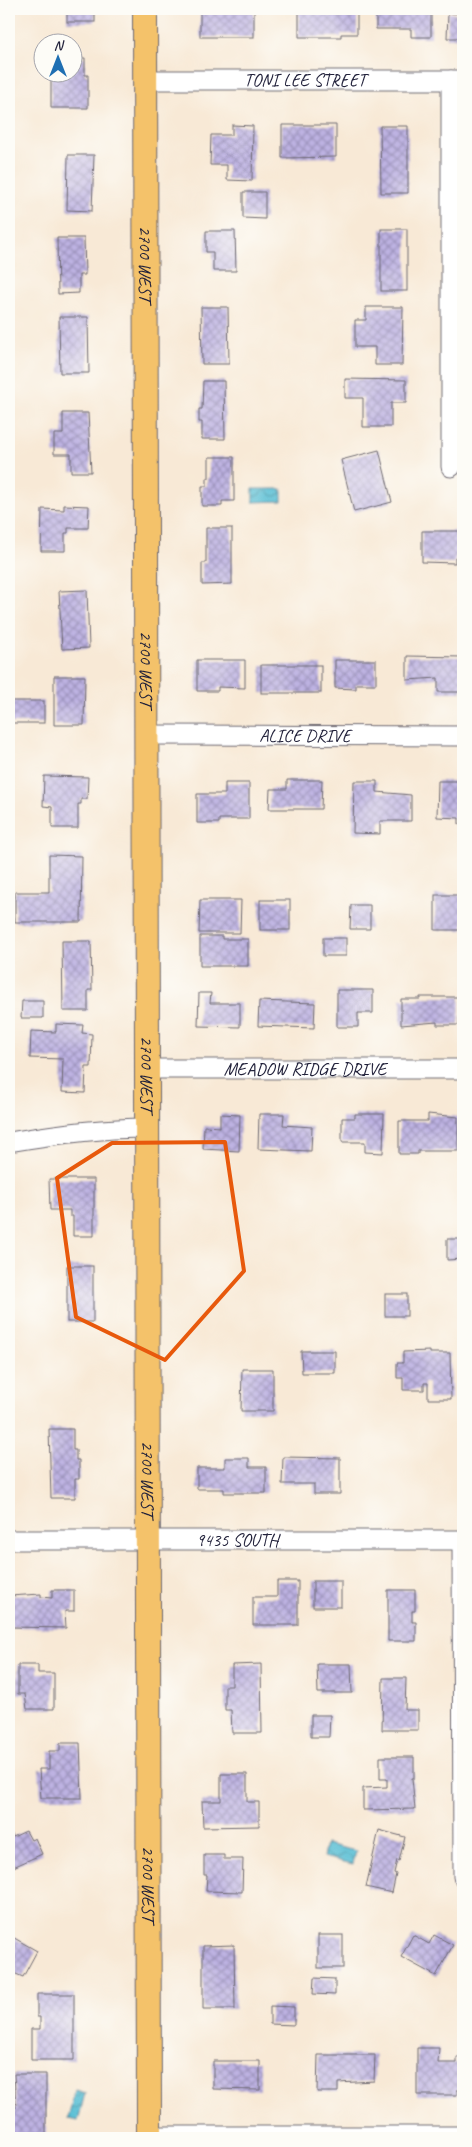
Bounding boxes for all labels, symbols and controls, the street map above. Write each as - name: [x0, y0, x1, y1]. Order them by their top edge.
- north arrow: [32, 32, 82, 82]
- text: N: [54, 37, 65, 54]
- street label: TONI LEE STREET: [244, 69, 370, 91]
- street label: 2700 WEST: [134, 226, 157, 307]
- street label: 2700 WEST: [135, 631, 157, 712]
- street label: ALICE DRIVE: [259, 724, 353, 747]
- street label: 2700 WEST: [136, 1036, 158, 1117]
- street label: MEADOW RIDGE DRIVE: [224, 1058, 389, 1080]
- street label: 2700 WEST: [137, 1441, 159, 1522]
- street label: 9435 SOUTH: [196, 1529, 281, 1551]
- street label: 2700 WEST: [137, 1846, 160, 1927]

